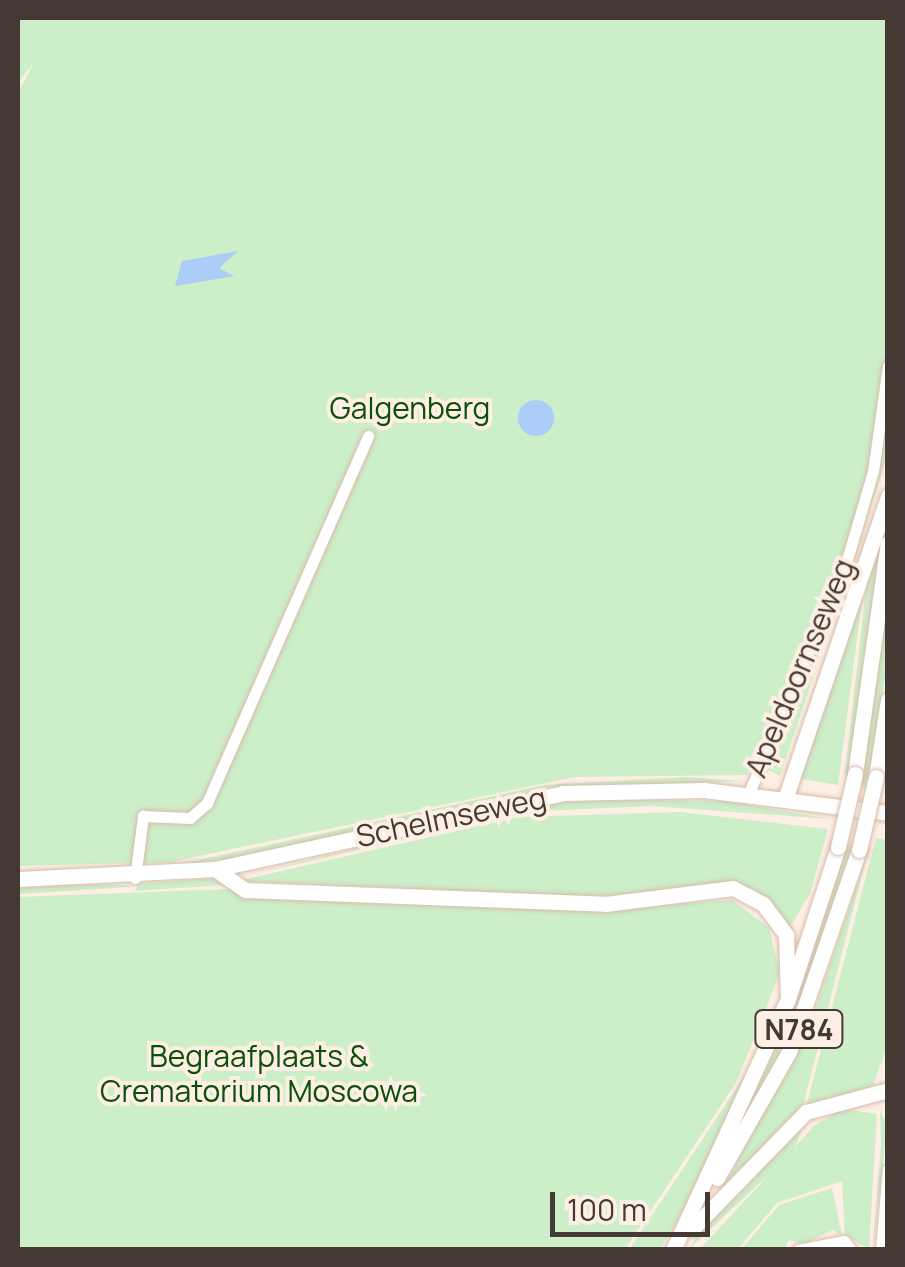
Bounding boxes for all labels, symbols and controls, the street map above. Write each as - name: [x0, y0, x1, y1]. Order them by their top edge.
- park label: Galgenberg: [330, 390, 490, 426]
- street label: Apeldoornseweg: [738, 553, 862, 783]
- street label: Schelmseweg: [353, 779, 549, 855]
- road number: N784: [754, 1006, 844, 1052]
- park label: Begraafplaats & Crematorium Moscowa: [100, 1038, 418, 1108]
- scale bar: [555, 1172, 715, 1234]
- text: 100 m: [567, 1189, 647, 1230]

